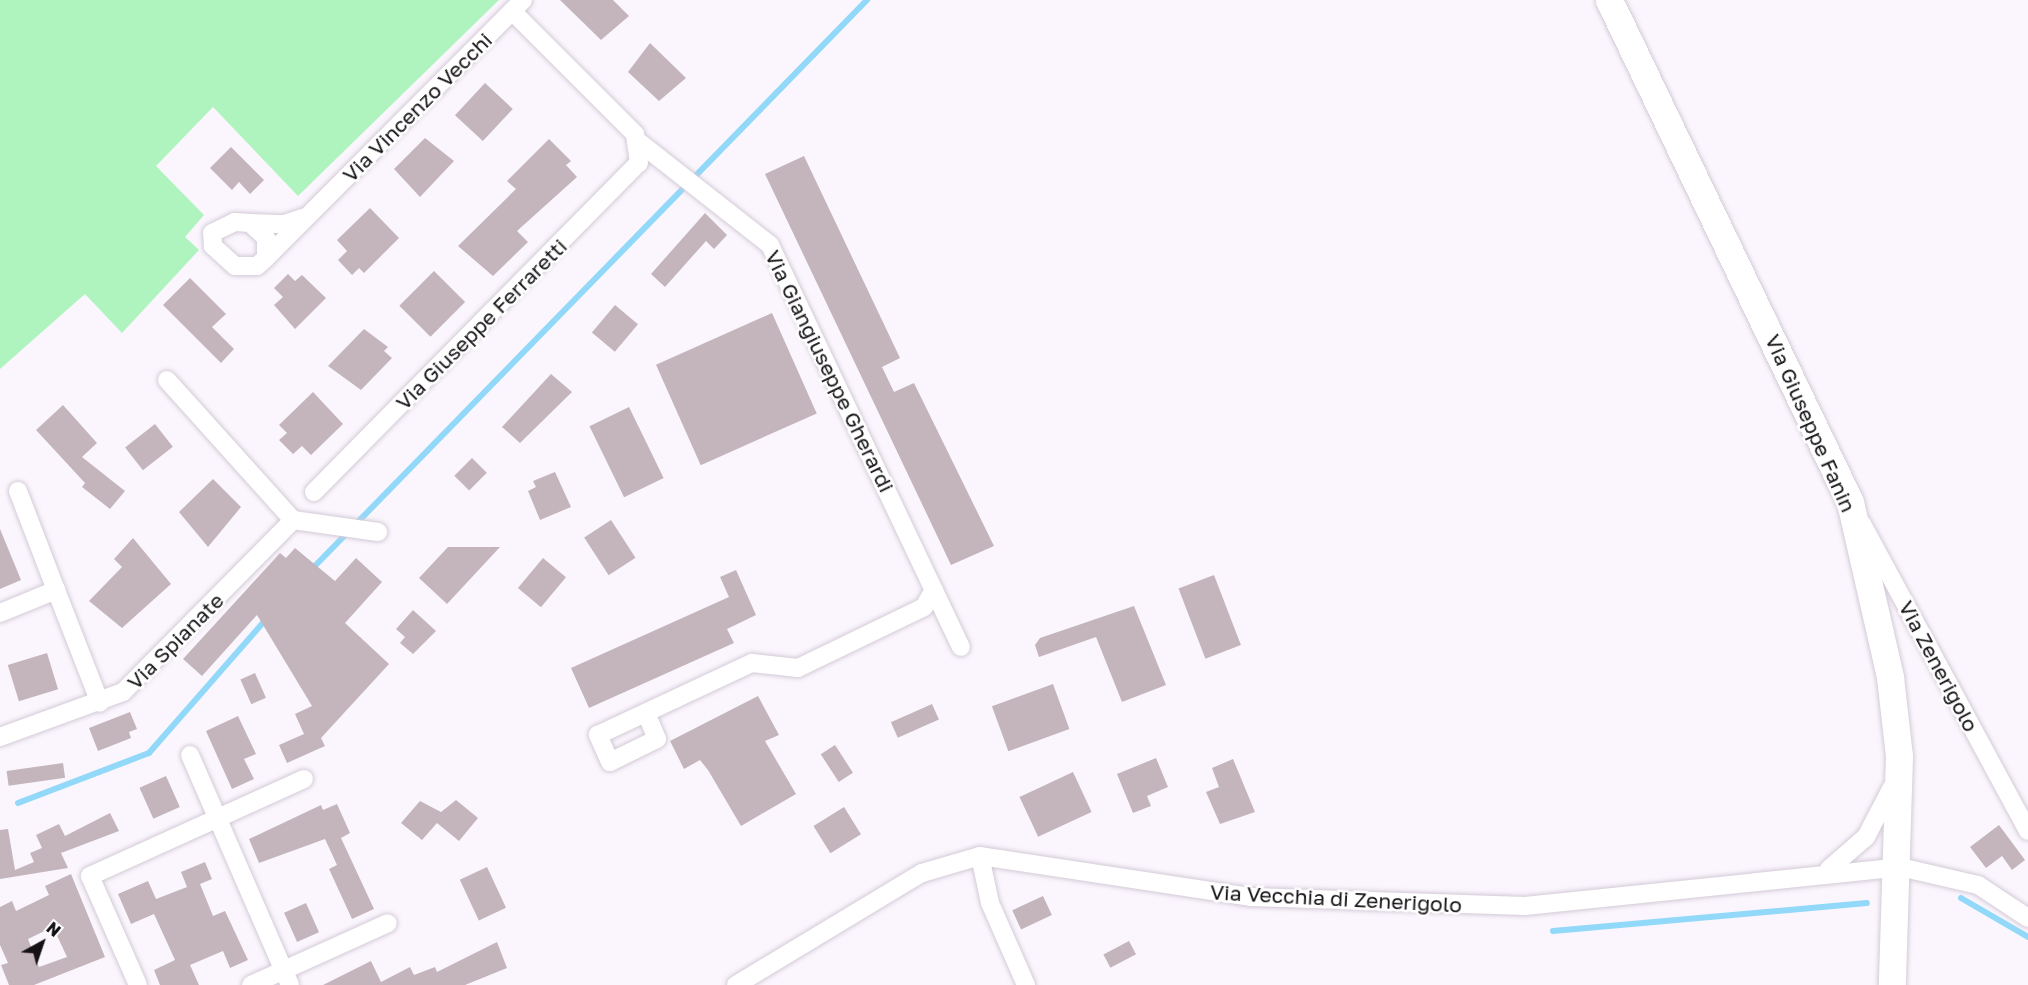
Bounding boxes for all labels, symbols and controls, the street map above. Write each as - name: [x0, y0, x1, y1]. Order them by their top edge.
- street label: Via Vincenzo Vecchi: [337, 27, 497, 187]
- street label: Via Giuseppe Ferraretti: [390, 233, 572, 415]
- street label: Via Giangiuseppe Gherardi: [760, 246, 900, 496]
- street label: Via Giuseppe Fanin: [1760, 330, 1862, 516]
- street label: Via Spianate: [122, 588, 228, 694]
- street label: Via Zenerigolo: [1894, 596, 1984, 736]
- street label: Via Vecchia di Zenerigolo: [1209, 879, 1463, 917]
- north arrow: [12, 913, 72, 973]
- text: N: [42, 918, 65, 941]

